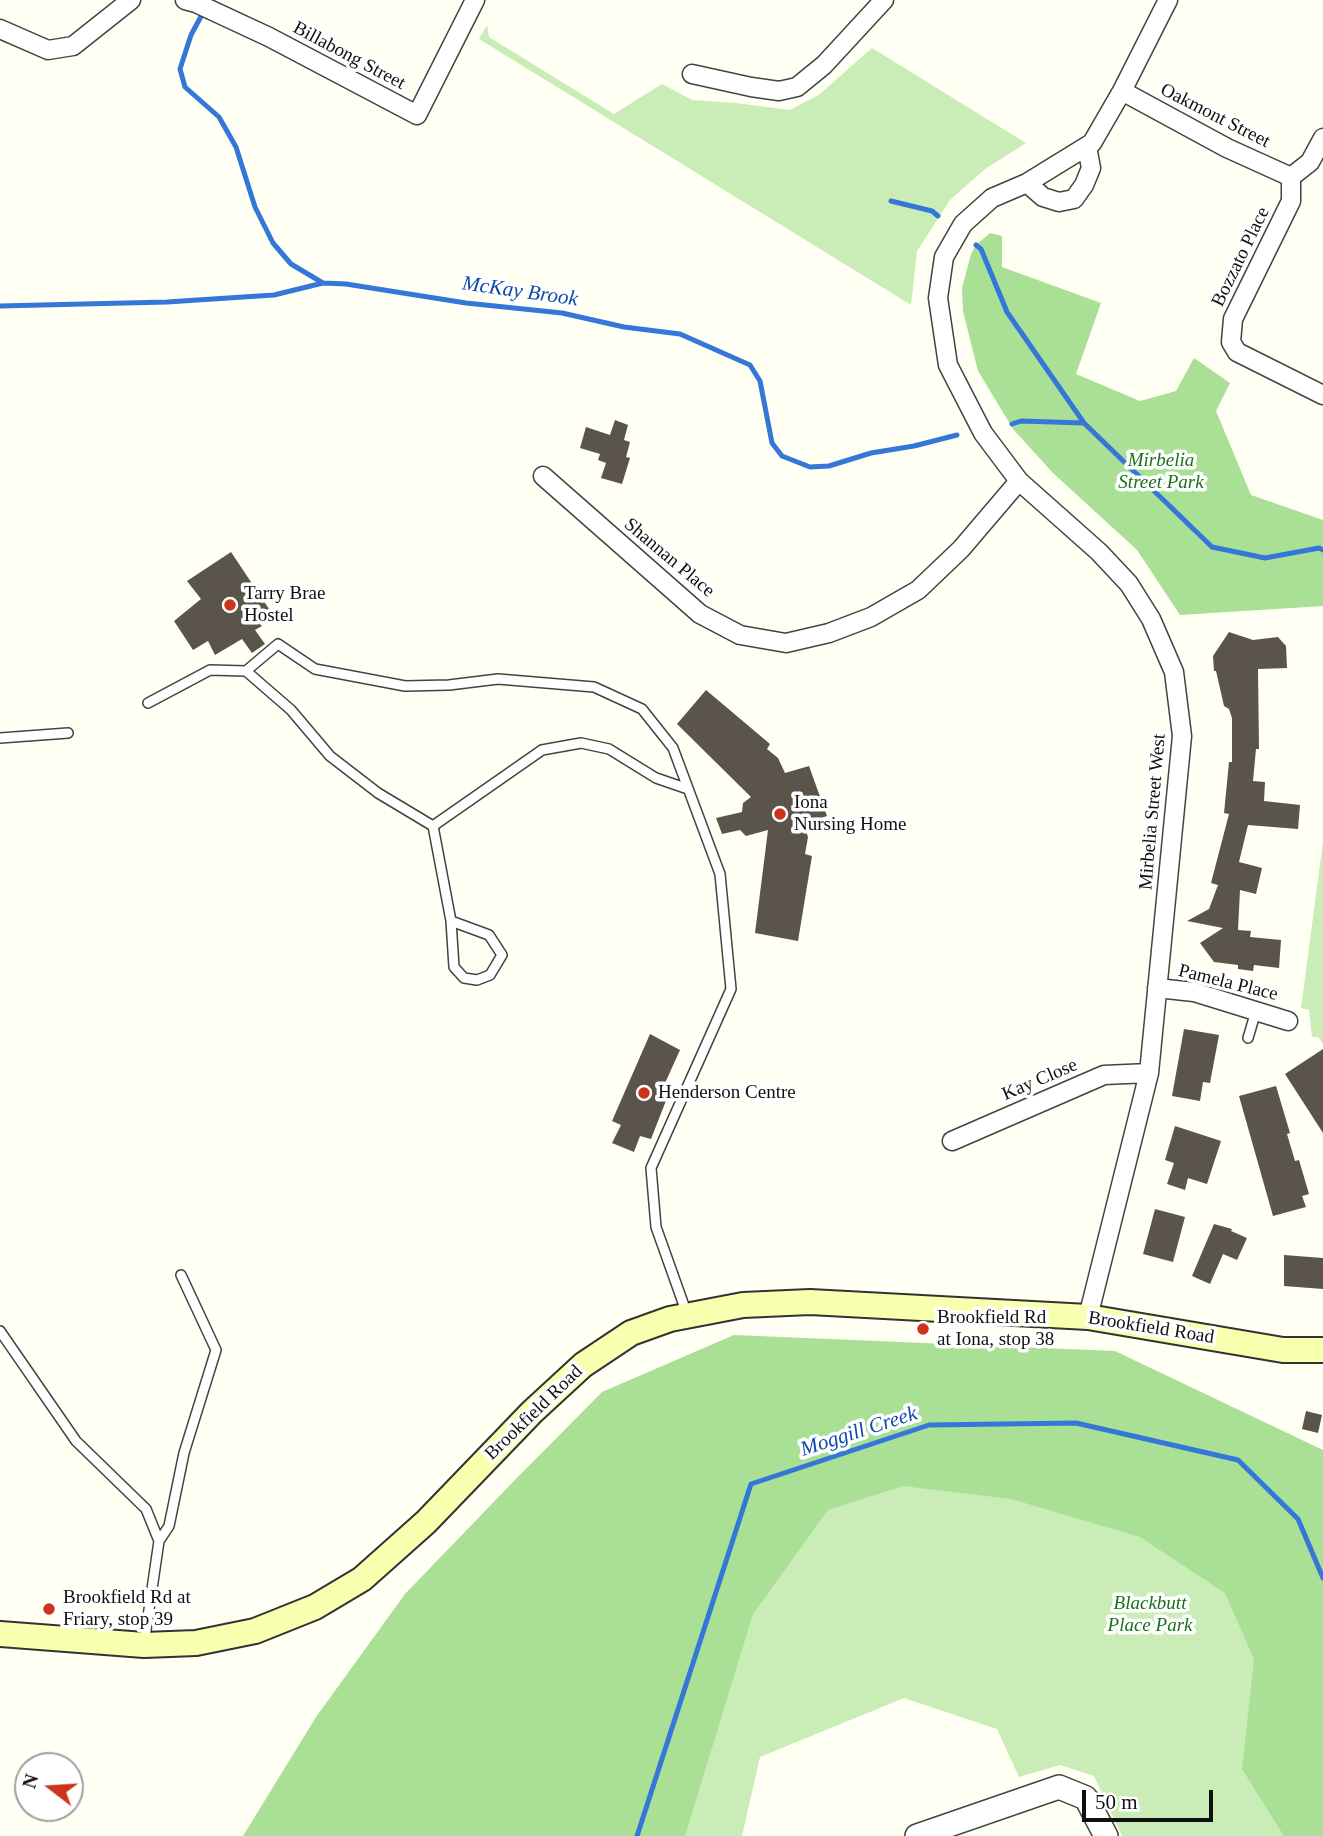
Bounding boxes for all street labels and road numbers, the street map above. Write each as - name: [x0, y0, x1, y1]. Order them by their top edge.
- street label: Billabong Street: [289, 17, 409, 95]
- street label: Oakmont Street: [1156, 79, 1274, 153]
- street label: Bozzato Place: [1207, 203, 1275, 311]
- street label: Shannan Place: [619, 513, 719, 603]
- street label: Mirbelia Street West: [1135, 733, 1171, 891]
- street label: Pamela Place: [1176, 960, 1280, 1006]
- street label: Kay Close: [999, 1054, 1081, 1106]
- street label: Brookfield Road: [1086, 1307, 1216, 1349]
- street label: Brookfield Road: [480, 1361, 588, 1465]

